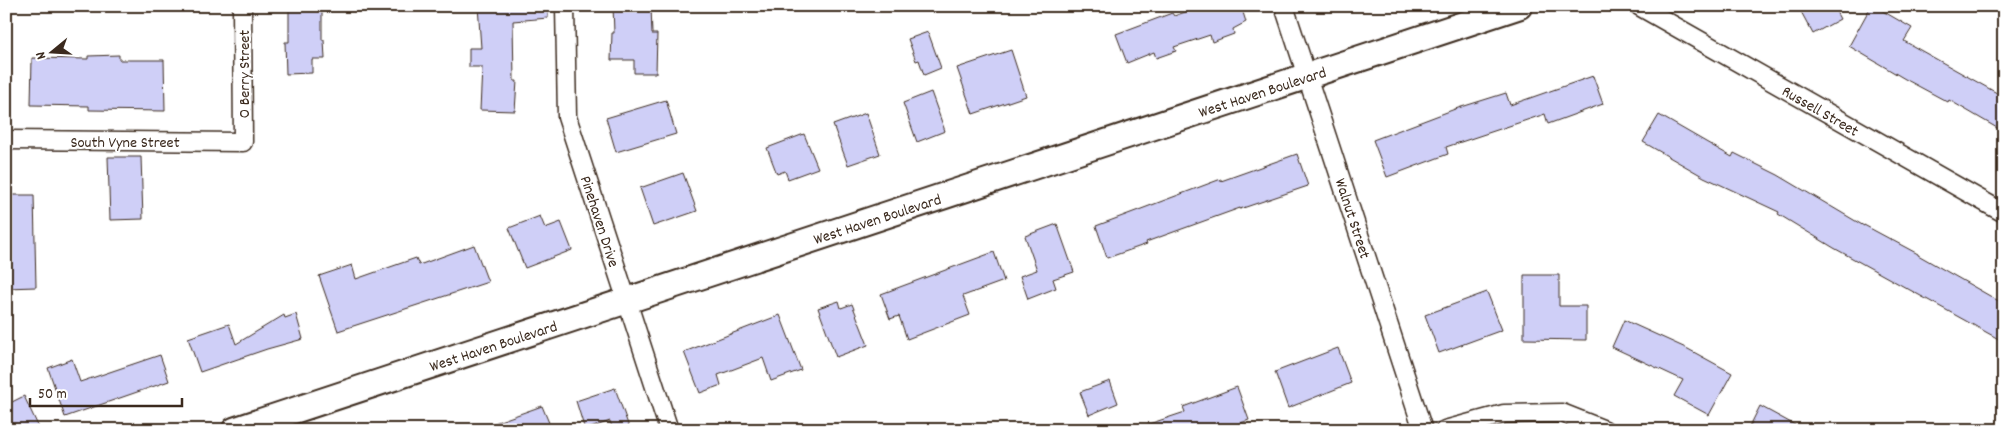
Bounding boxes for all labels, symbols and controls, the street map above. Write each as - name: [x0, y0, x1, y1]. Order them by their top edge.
- north arrow: [28, 28, 78, 78]
- street label: O Berry Street: [234, 30, 257, 118]
- text: N: [31, 49, 52, 62]
- street label: West Haven Boulevard: [1196, 62, 1330, 125]
- street label: Russell Street: [1777, 81, 1863, 144]
- street label: South Vyne Street: [70, 132, 180, 155]
- street label: Pinehaven Drive: [573, 173, 624, 271]
- street label: Walnut Street: [1328, 176, 1375, 262]
- street label: West Haven Boulevard: [811, 189, 945, 252]
- street label: West Haven Boulevard: [427, 316, 561, 379]
- scale bar: [30, 376, 182, 408]
- text: 50 m: [38, 384, 67, 406]

